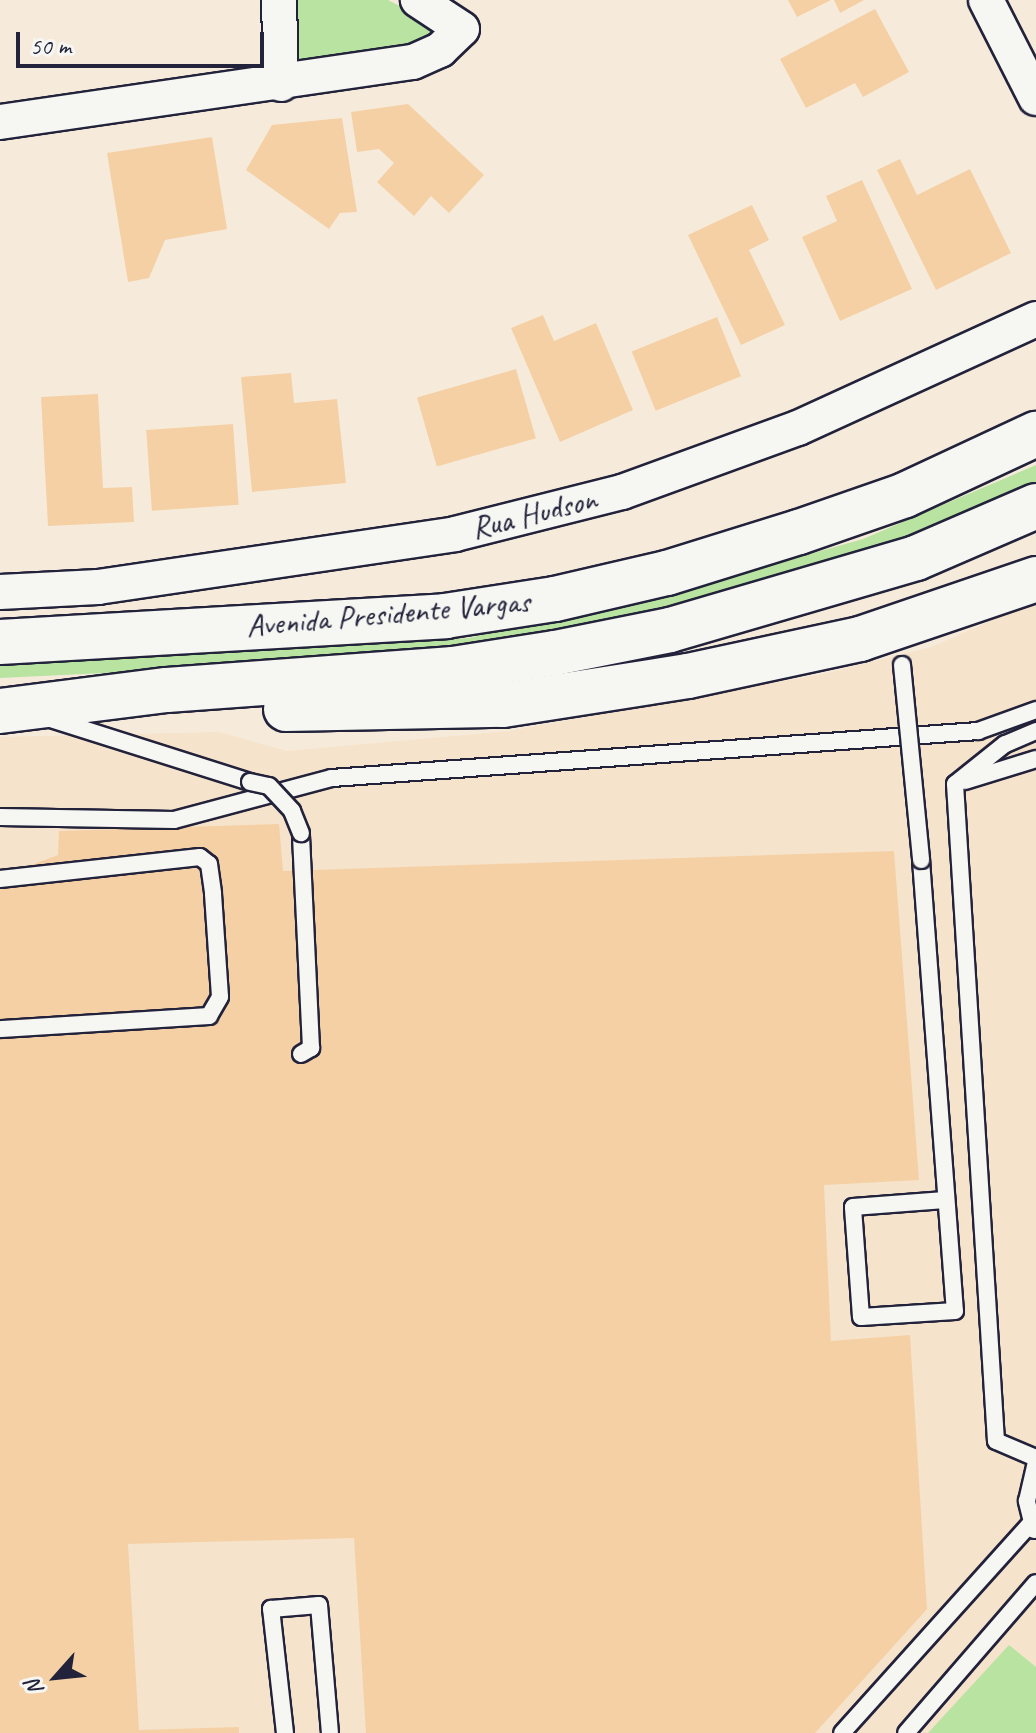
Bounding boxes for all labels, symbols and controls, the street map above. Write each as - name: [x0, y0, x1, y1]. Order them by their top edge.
- scale bar: [20, 16, 268, 66]
- text: 50 m: [30, 31, 71, 61]
- street label: Rua Hudson: [467, 480, 601, 548]
- street label: Avenida Presidente Vargas: [244, 582, 532, 646]
- north arrow: [16, 1637, 96, 1717]
- text: N: [19, 1675, 50, 1700]

